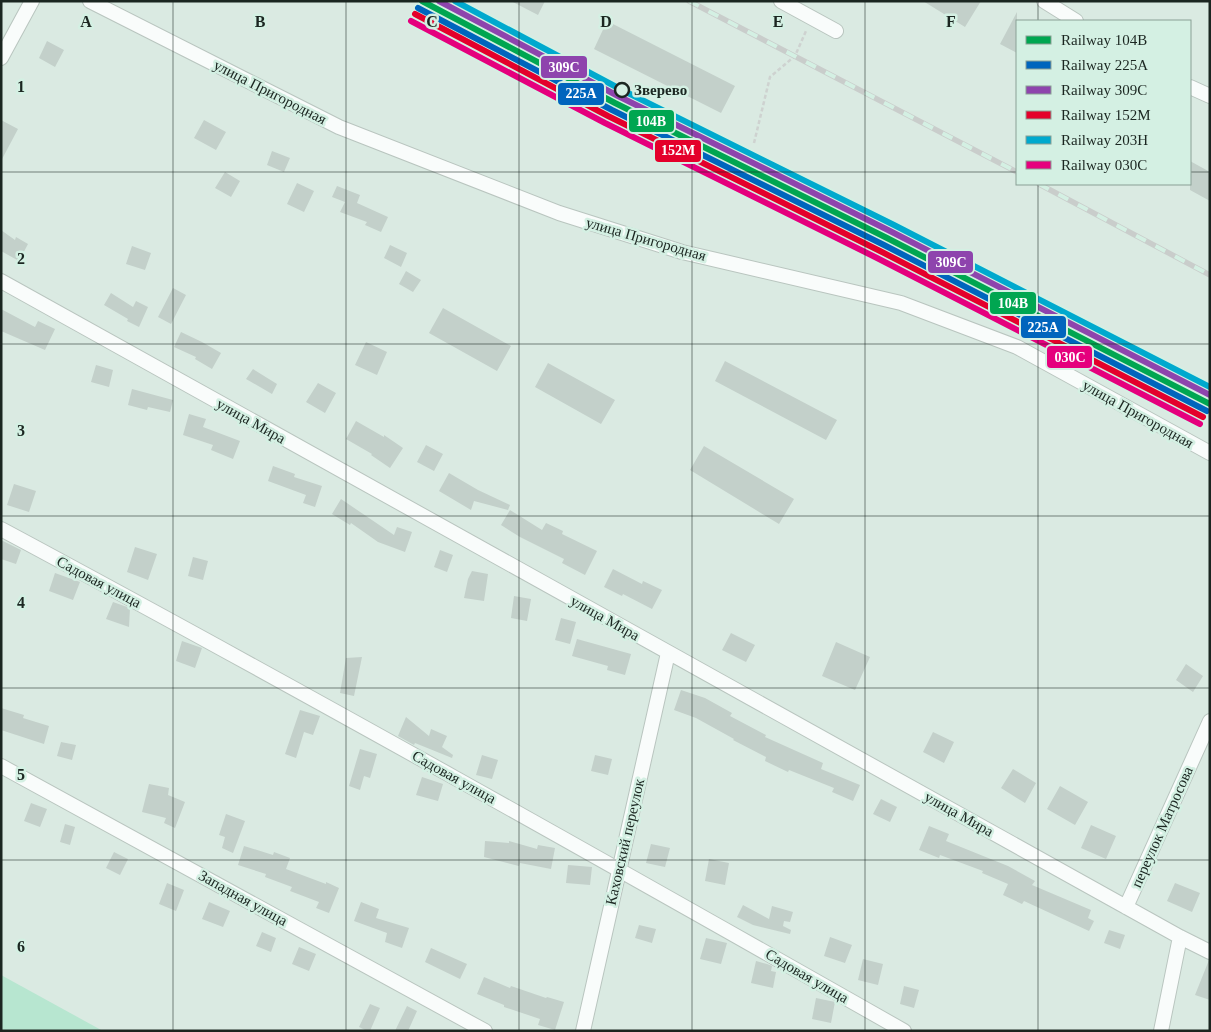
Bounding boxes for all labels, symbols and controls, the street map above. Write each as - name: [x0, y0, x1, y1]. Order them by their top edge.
- text: A: [80, 13, 92, 30]
- text: B: [255, 13, 266, 30]
- text: C: [426, 13, 438, 30]
- text: D: [600, 13, 612, 30]
- text: E: [773, 13, 783, 30]
- text: F: [946, 13, 956, 30]
- legend: [1016, 20, 1191, 185]
- text: Railway 104В: [1061, 32, 1147, 48]
- line badge: 309С: [540, 55, 588, 79]
- street label: улица Пригородная: [211, 57, 329, 127]
- text: Railway 225А: [1061, 57, 1148, 73]
- text: 309С: [548, 60, 580, 75]
- text: 1: [17, 78, 25, 95]
- line badge: 225А: [557, 82, 605, 106]
- marker: Зверево: [614, 82, 630, 98]
- place label: Зверево: [634, 82, 687, 98]
- text: Railway 309С: [1061, 82, 1147, 98]
- text: 225А: [565, 86, 597, 101]
- text: Railway 152М: [1061, 107, 1151, 123]
- line badge: 104В: [628, 109, 675, 133]
- text: 104В: [636, 114, 666, 129]
- text: Railway 203Н: [1061, 132, 1148, 148]
- line badge: 152М: [654, 139, 702, 163]
- text: 152М: [661, 143, 695, 158]
- text: Railway 030C: [1061, 157, 1147, 173]
- street label: улица Пригородная: [584, 214, 708, 264]
- text: 2: [17, 250, 25, 267]
- line badge: 309С: [927, 250, 974, 274]
- text: 309С: [935, 255, 967, 270]
- line badge: 104В: [989, 291, 1037, 315]
- text: 104В: [998, 296, 1028, 311]
- line badge: 225А: [1020, 315, 1067, 339]
- text: 225А: [1027, 320, 1059, 335]
- line badge: 030C: [1046, 345, 1093, 369]
- text: 030C: [1054, 350, 1086, 365]
- street label: улица Пригородная: [1080, 377, 1196, 451]
- street label: улица Мира: [214, 396, 289, 447]
- text: 3: [17, 422, 25, 439]
- street label: Садовая улица: [54, 553, 144, 611]
- street label: улица Мира: [568, 593, 643, 644]
- text: 4: [17, 594, 25, 611]
- street label: Садовая улица: [409, 747, 499, 807]
- street label: переулок Матросова: [1128, 764, 1196, 890]
- text: 5: [17, 766, 25, 783]
- street label: Каховский переулок: [603, 777, 647, 907]
- street label: улица Мира: [922, 789, 997, 840]
- street label: Западная улица: [196, 867, 290, 929]
- text: 6: [17, 938, 25, 955]
- street label: Садовая улица: [763, 946, 852, 1006]

